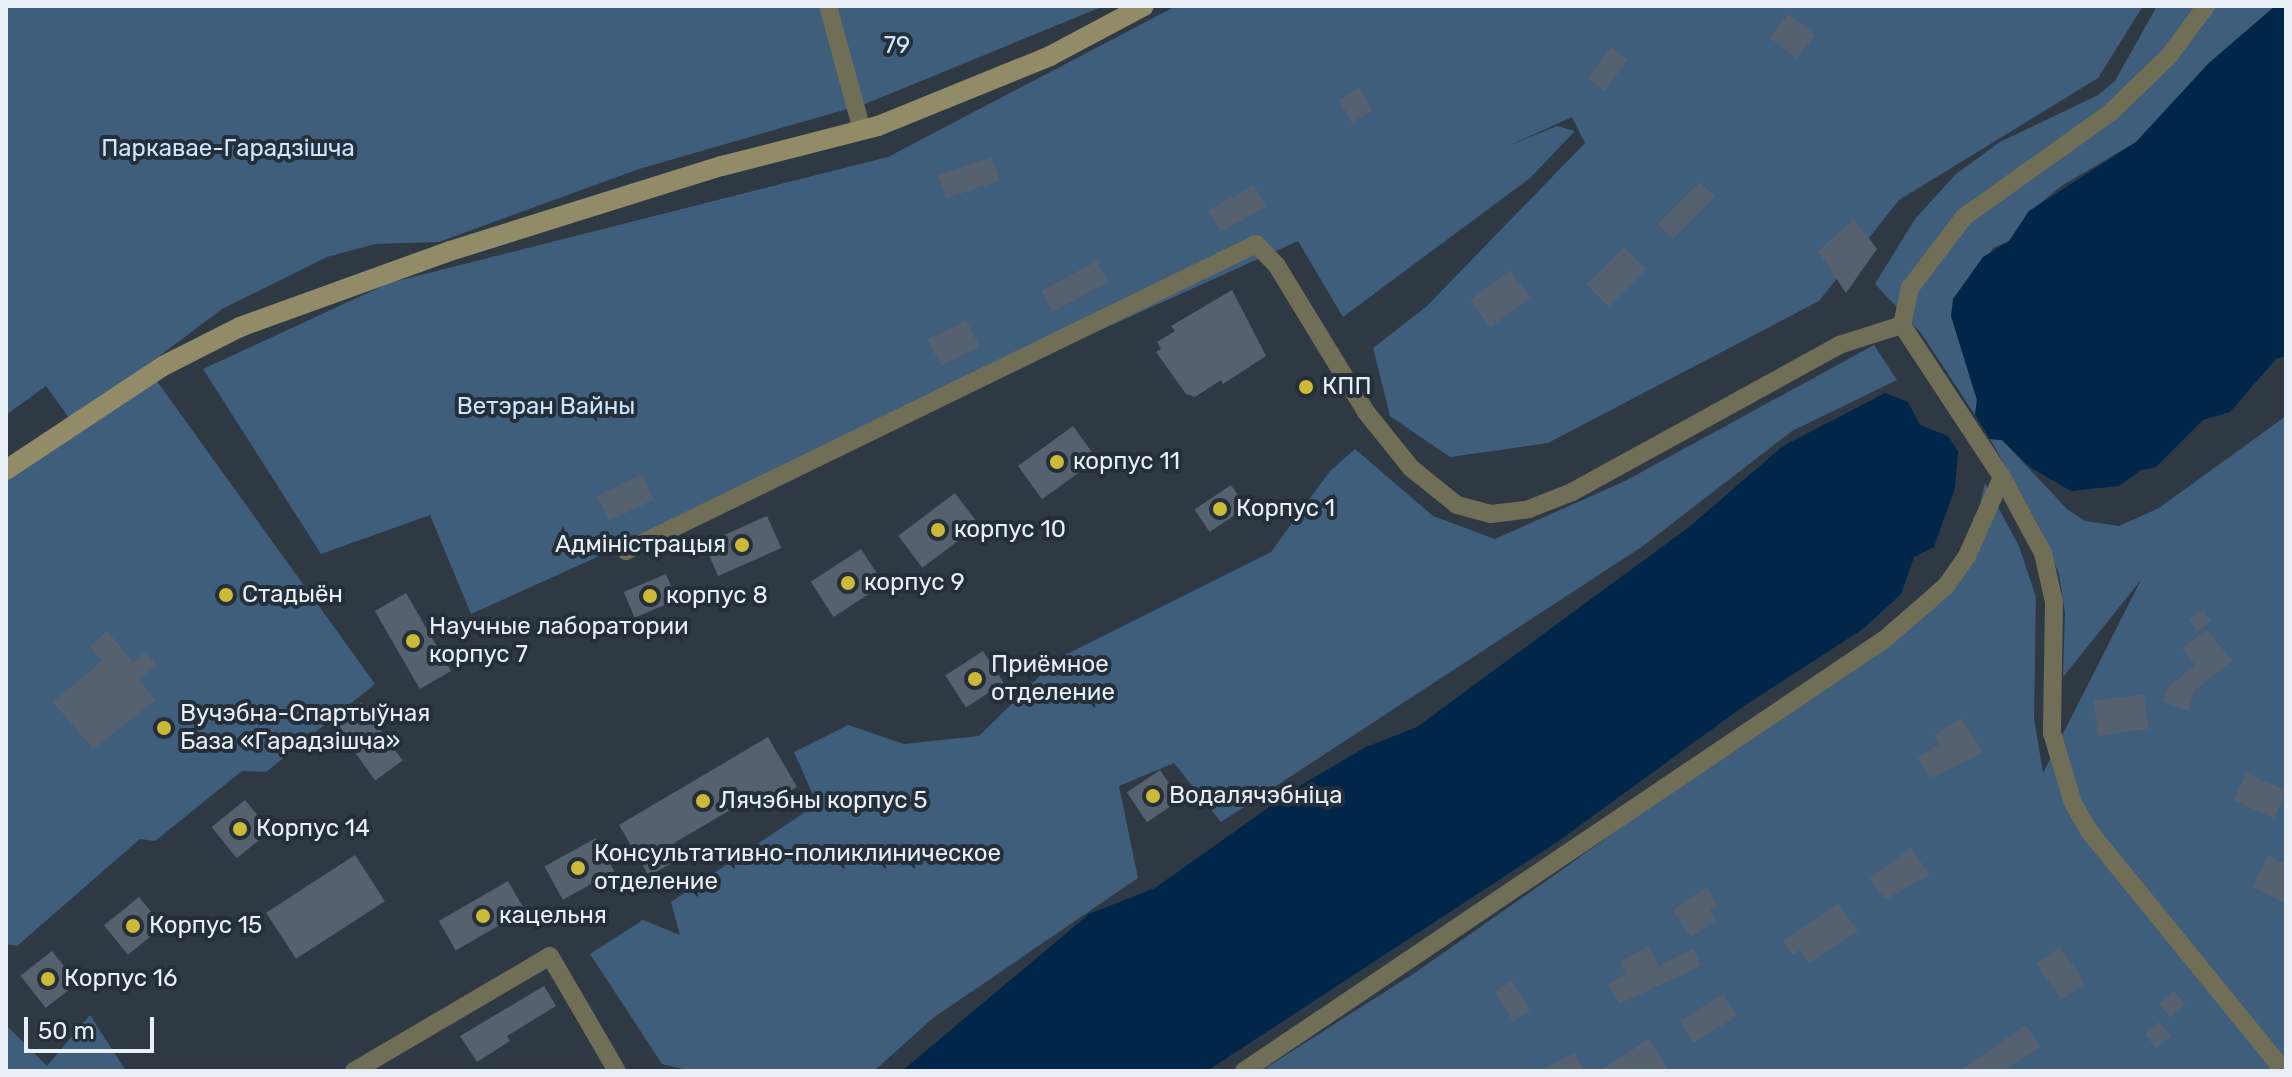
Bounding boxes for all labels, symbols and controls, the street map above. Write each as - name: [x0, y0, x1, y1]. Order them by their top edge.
- park label: 79: [884, 32, 910, 60]
- park label: Паркавае-Гарадзішча: [101, 135, 355, 163]
- place label: КПП: [1322, 373, 1372, 401]
- marker: КПП: [1297, 378, 1315, 396]
- park label: Ветэран Вайны: [457, 393, 635, 421]
- place label: корпус 11: [1073, 448, 1180, 476]
- marker: корпус 11: [1048, 453, 1066, 471]
- place label: Корпус 1: [1236, 495, 1335, 523]
- marker: Корпус 1: [1211, 500, 1229, 518]
- place label: корпус 10: [954, 516, 1066, 544]
- marker: корпус 10: [929, 521, 947, 539]
- place label: Адміністрацыя: [555, 531, 726, 559]
- marker: Адміністрацыя: [733, 536, 751, 554]
- place label: корпус 9: [864, 569, 965, 597]
- marker: корпус 9: [839, 574, 857, 592]
- place label: Стадыён: [242, 581, 343, 609]
- place label: корпус 8: [666, 582, 768, 610]
- marker: Стадыён: [217, 586, 235, 604]
- marker: корпус 8: [641, 587, 659, 605]
- place label: Научные лаборатории корпус 7: [429, 613, 689, 669]
- marker: Научные лаборатории корпус 7: [404, 632, 422, 650]
- place label: Приёмное отделение: [991, 651, 1115, 707]
- marker: Приёмное отделение: [966, 670, 984, 688]
- place label: Вучэбна-Спартыўная База «Гарадзішча»: [180, 700, 430, 756]
- marker: Вучэбна-Спартыўная База «Гарадзішча»: [155, 719, 173, 737]
- place label: Водалячэбніца: [1169, 782, 1342, 810]
- place label: Лячэбны корпус 5: [719, 787, 928, 815]
- marker: Водалячэбніца: [1144, 787, 1162, 805]
- marker: Лячэбны корпус 5: [694, 792, 712, 810]
- place label: Корпус 14: [256, 815, 370, 843]
- marker: Корпус 14: [231, 820, 249, 838]
- place label: Консультативно-поликлиническое отделение: [594, 840, 1001, 896]
- marker: Консультативно-поликлиническое отделение: [569, 859, 587, 877]
- place label: кацельня: [499, 902, 607, 930]
- marker: кацельня: [474, 907, 492, 925]
- place label: Корпус 15: [149, 912, 262, 940]
- marker: Корпус 15: [124, 917, 142, 935]
- place label: Корпус 16: [64, 965, 178, 993]
- marker: Корпус 16: [39, 970, 57, 988]
- scale bar: [28, 1001, 158, 1051]
- text: 50 m: [38, 1017, 95, 1045]

